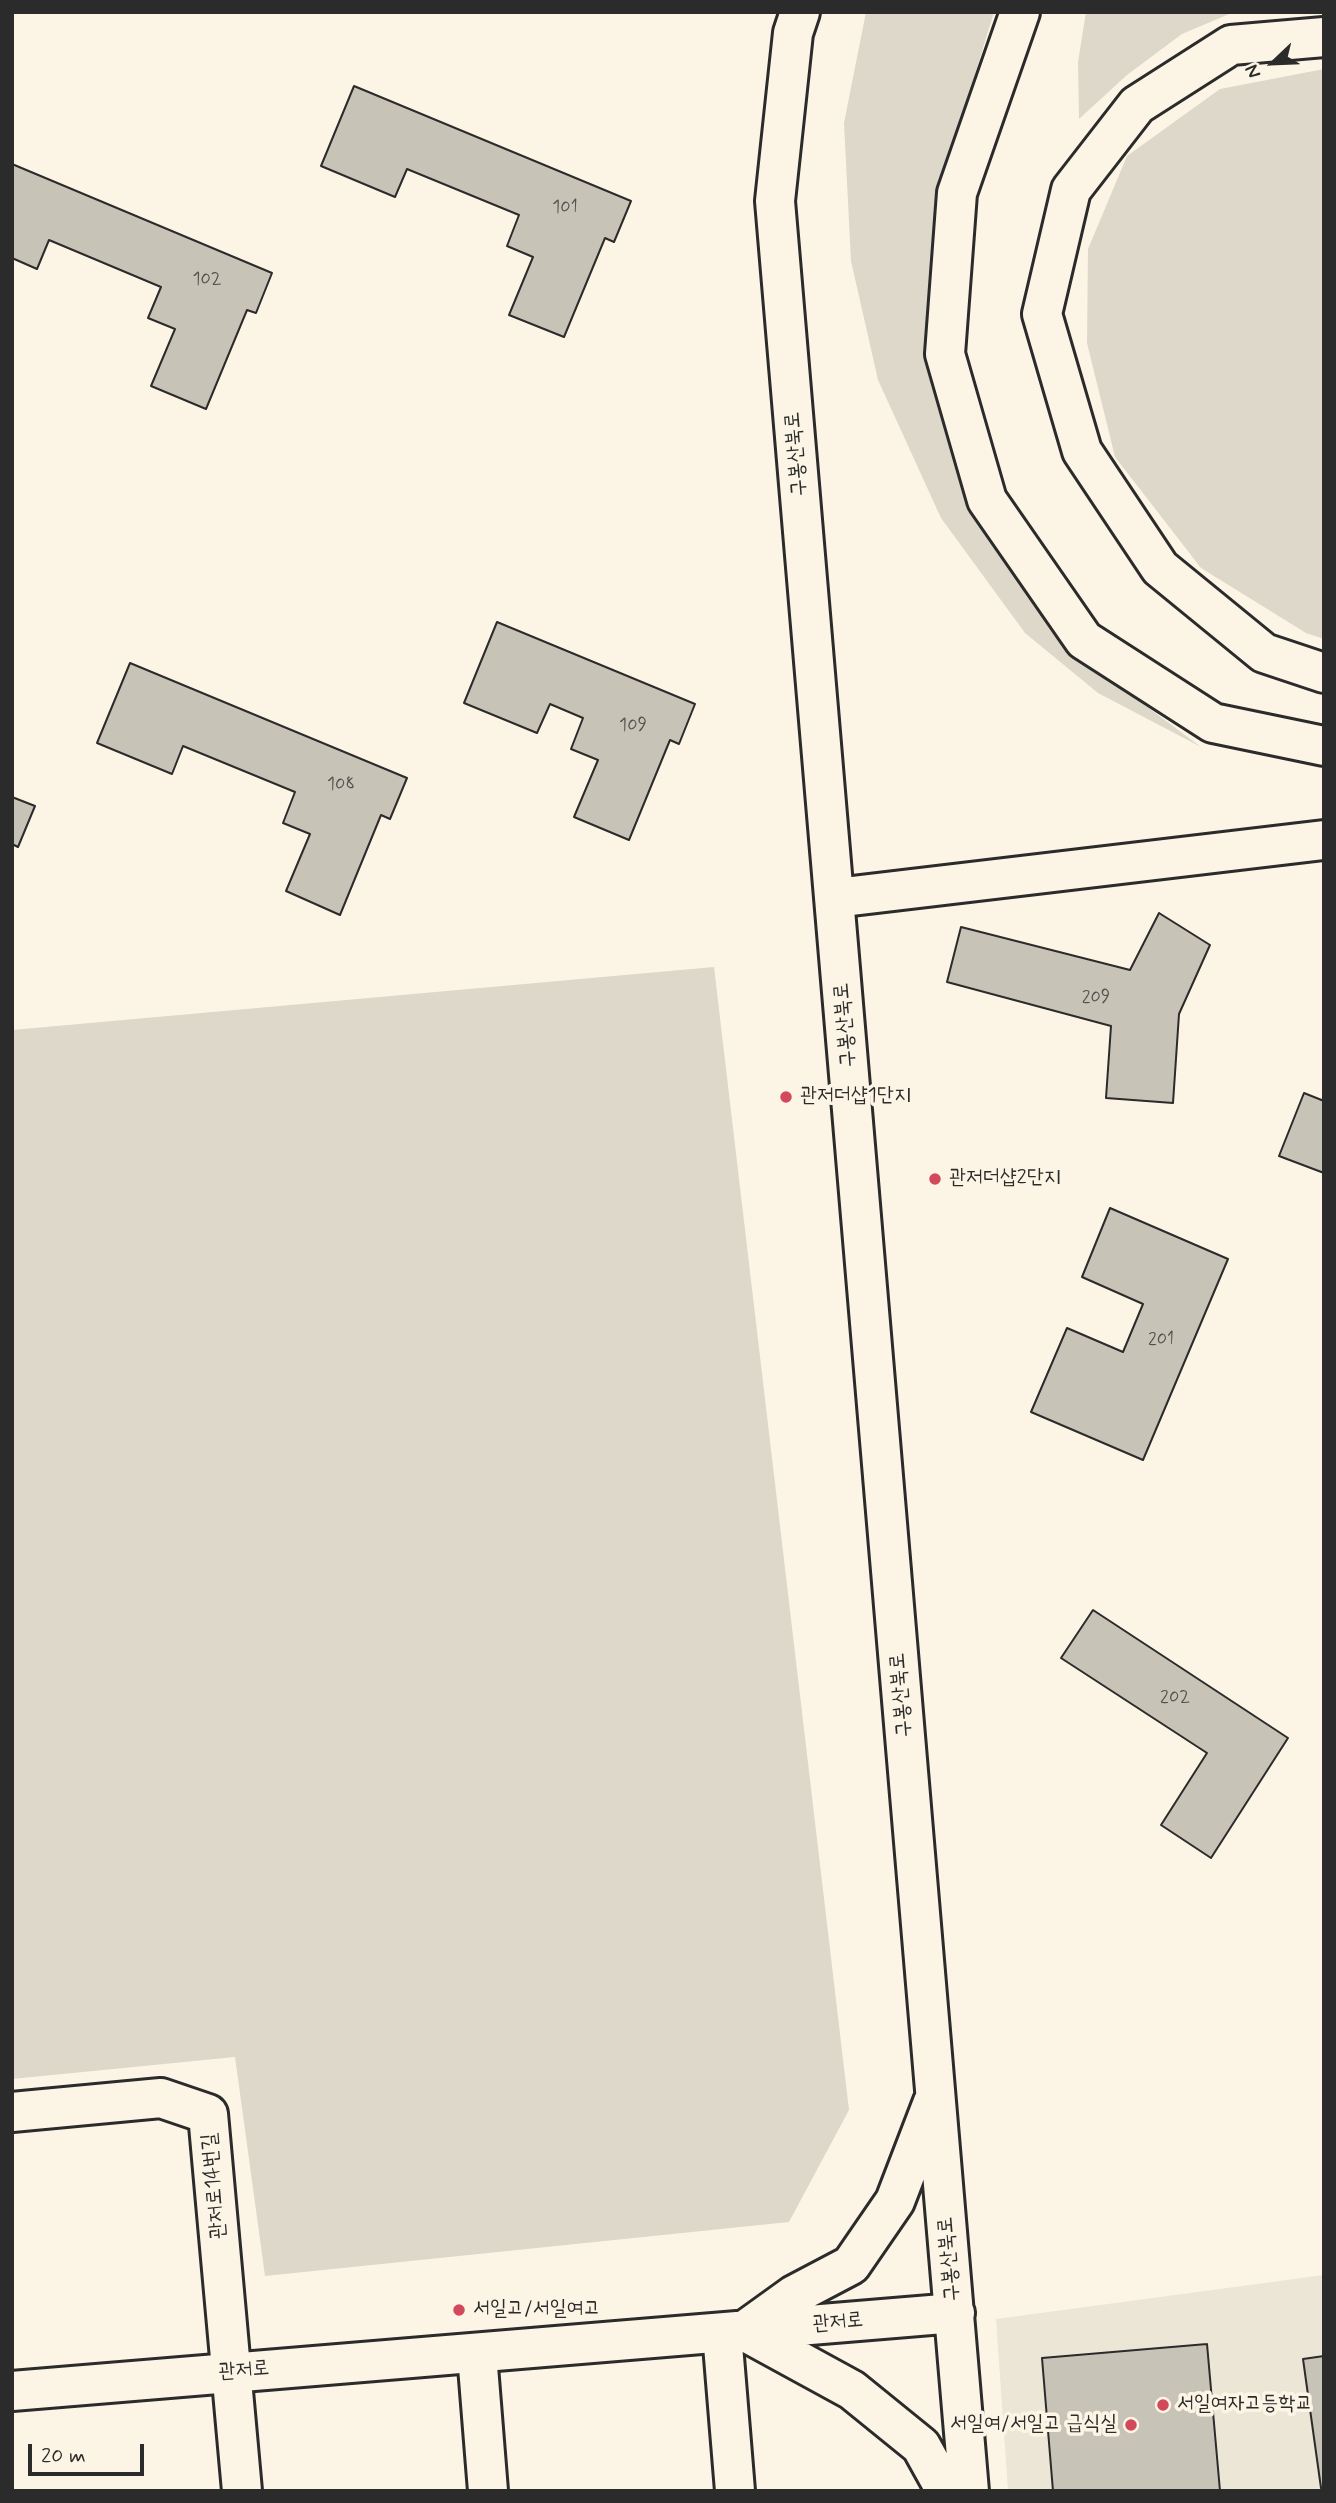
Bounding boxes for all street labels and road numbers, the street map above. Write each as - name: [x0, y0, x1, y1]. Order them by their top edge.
- street label: 구봉산북로: [781, 411, 813, 497]
- street label: 구봉산북로: [830, 982, 862, 1068]
- street label: 구봉산북로: [886, 1652, 918, 1738]
- street label: 관저로14번길: [198, 2132, 232, 2240]
- street label: 구봉산북로: [934, 2216, 966, 2302]
- street label: 관저로: [812, 2308, 864, 2338]
- street label: 관저로: [218, 2357, 270, 2385]

